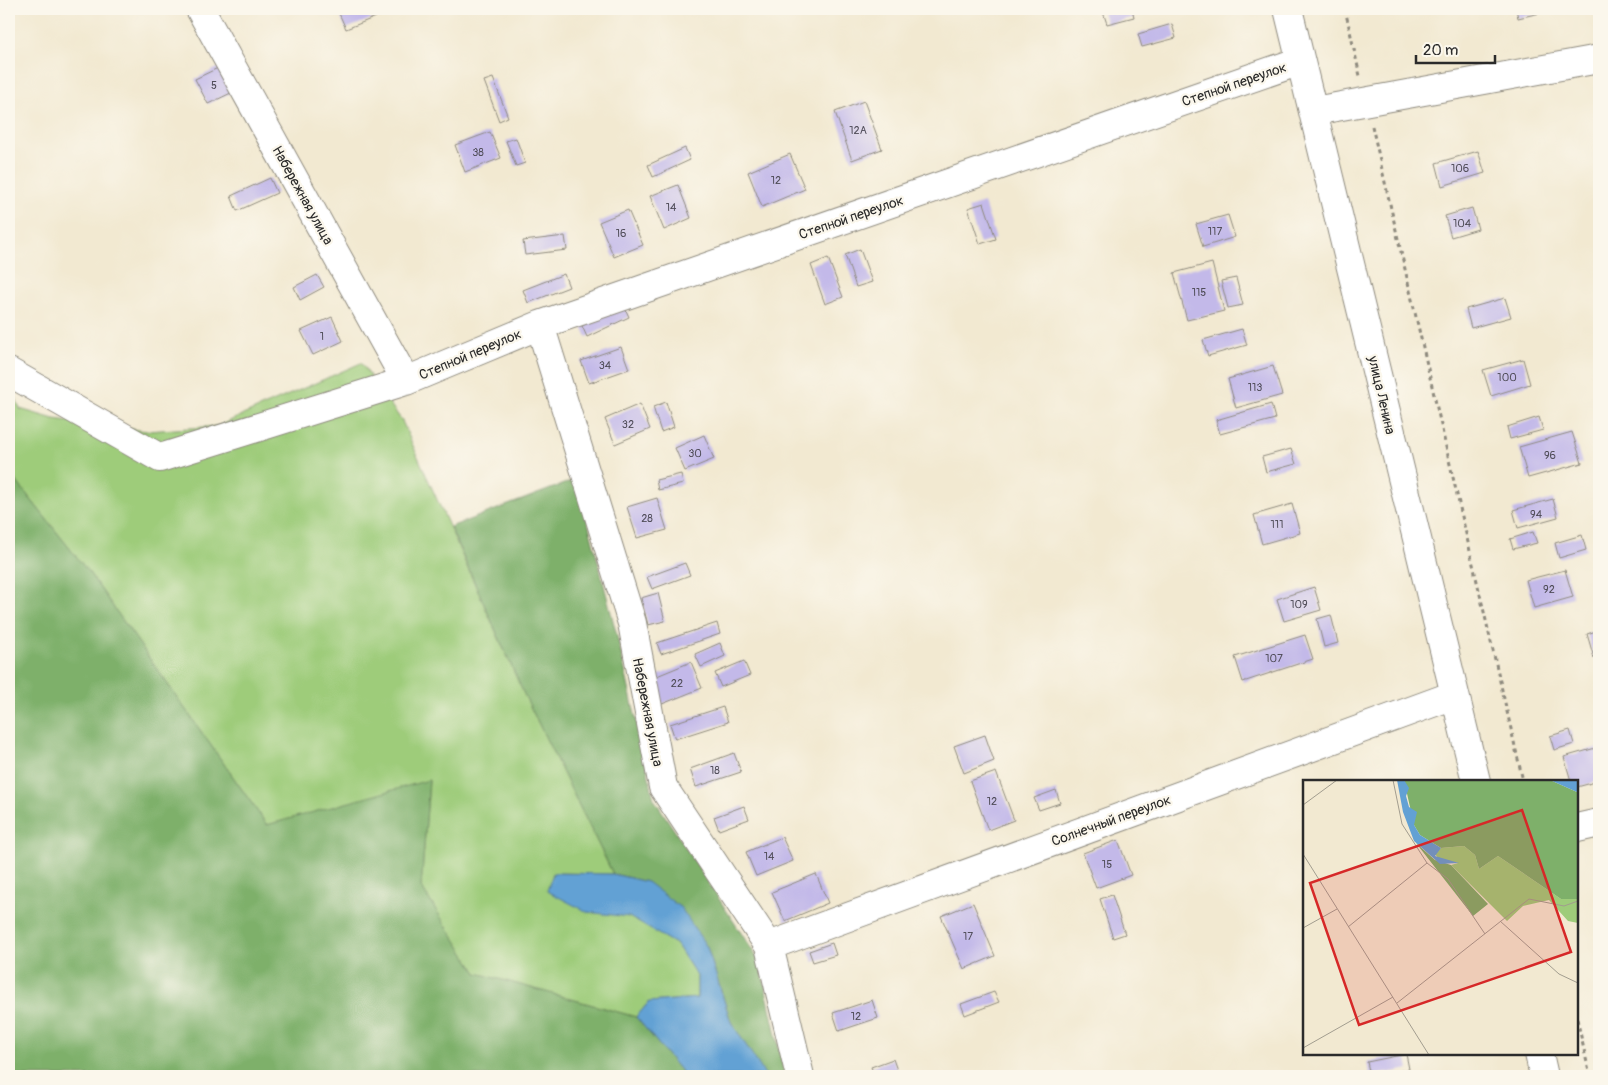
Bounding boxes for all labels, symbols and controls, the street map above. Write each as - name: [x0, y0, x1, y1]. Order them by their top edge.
- scale bar: [1416, 32, 1494, 64]
- text: 20 m: [1423, 41, 1458, 60]
- street label: Степной переулок: [1180, 59, 1289, 110]
- house number: 5: [211, 79, 217, 92]
- house number: 12А: [849, 124, 867, 137]
- street label: Набережная улица: [268, 143, 337, 248]
- house number: 38: [472, 146, 484, 159]
- house number: 106: [1451, 162, 1469, 175]
- house number: 12: [771, 174, 781, 187]
- street label: Степной переулок: [797, 192, 906, 243]
- house number: 14: [666, 201, 677, 214]
- house number: 104: [1453, 217, 1472, 230]
- house number: 117: [1208, 225, 1222, 238]
- house number: 16: [616, 227, 626, 240]
- house number: 115: [1192, 286, 1206, 299]
- street label: Степной переулок: [416, 325, 524, 384]
- house number: 1: [320, 330, 324, 343]
- street label: улица Ленина: [1364, 353, 1399, 436]
- house number: 34: [599, 359, 612, 372]
- house number: 100: [1497, 371, 1517, 384]
- house number: 113: [1248, 381, 1262, 394]
- house number: 32: [622, 418, 634, 431]
- house number: 30: [688, 447, 702, 460]
- house number: 96: [1544, 449, 1556, 462]
- house number: 94: [1530, 508, 1543, 521]
- house number: 28: [641, 512, 653, 525]
- house number: 111: [1271, 518, 1283, 531]
- house number: 92: [1543, 583, 1555, 596]
- house number: 109: [1290, 598, 1308, 611]
- house number: 107: [1265, 652, 1283, 665]
- street label: Набережная улица: [629, 656, 666, 768]
- house number: 22: [671, 677, 683, 690]
- house number: 18: [710, 764, 720, 777]
- inset map: [1303, 780, 1578, 1055]
- street label: Солнечный переулок: [1049, 791, 1173, 850]
- house number: 12: [987, 795, 997, 808]
- house number: 14: [764, 850, 775, 863]
- house number: 15: [1102, 858, 1112, 871]
- house number: 17: [963, 930, 973, 943]
- house number: 12: [851, 1010, 861, 1023]

